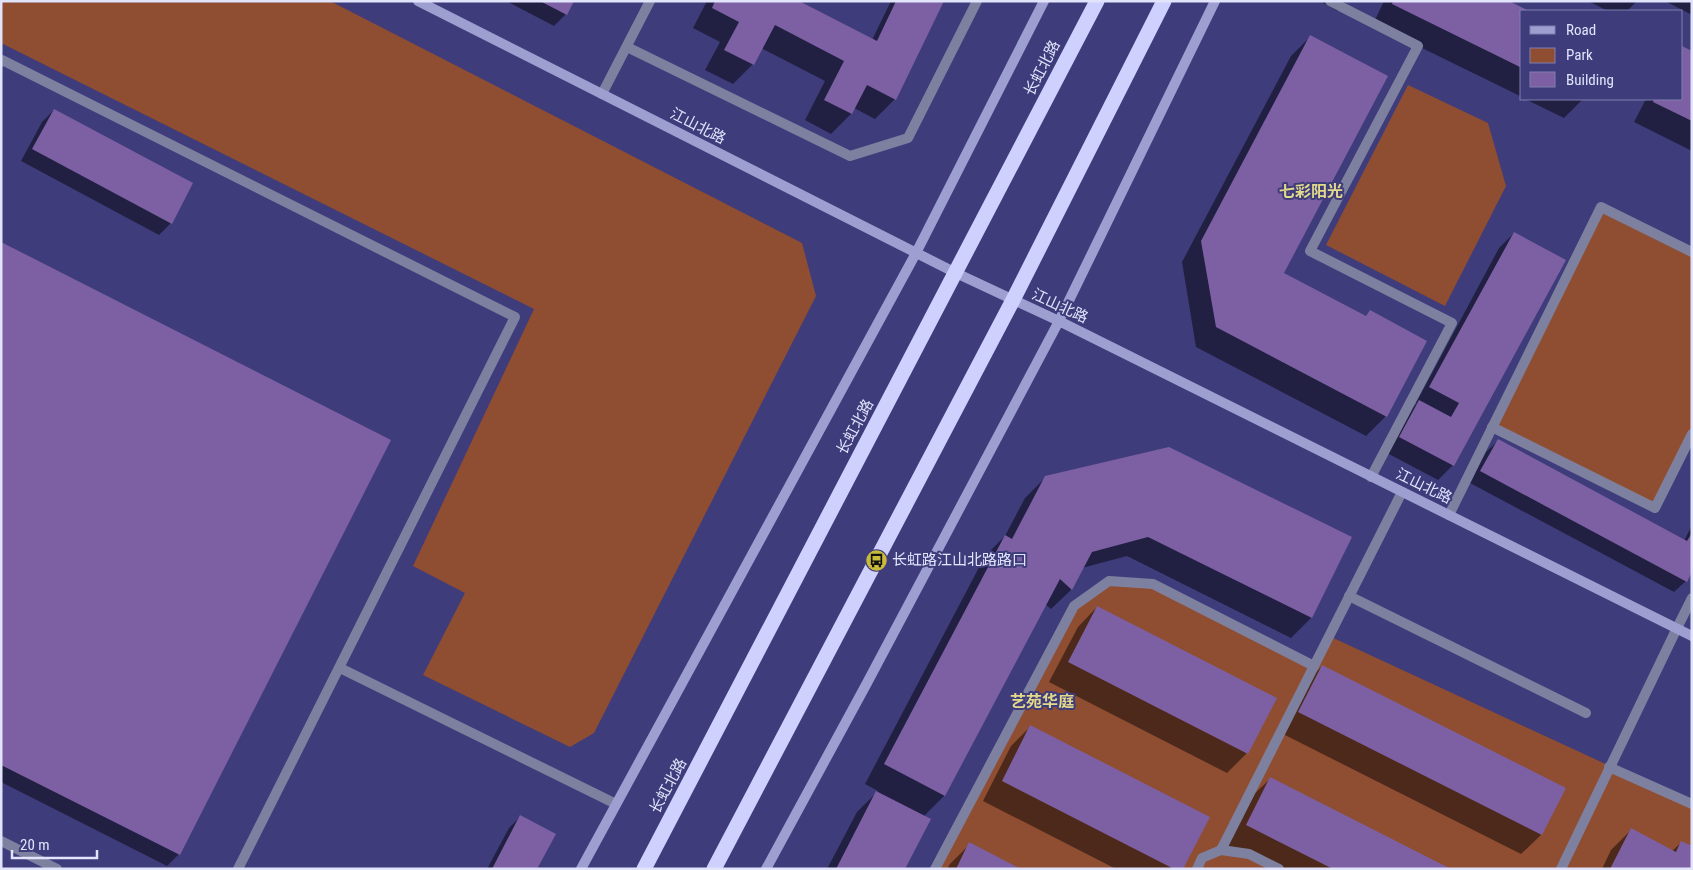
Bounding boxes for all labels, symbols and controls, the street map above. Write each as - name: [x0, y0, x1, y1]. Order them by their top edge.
- legend: [1520, 10, 1683, 100]
- text: Road: [1566, 21, 1596, 39]
- street label: 长虹北路: [1020, 37, 1064, 99]
- text: Park: [1566, 46, 1593, 64]
- text: Building: [1566, 71, 1614, 89]
- street label: 江山北路: [667, 104, 729, 148]
- district label: 七彩阳光: [1279, 182, 1343, 201]
- street label: 江山北路: [1029, 285, 1091, 327]
- street label: 长虹北路: [833, 396, 877, 458]
- street label: 江山北路: [1393, 465, 1455, 507]
- bus stop icon: 长虹路江山北路路口: [864, 548, 888, 572]
- place label: 长虹路江山北路路口: [892, 551, 1027, 569]
- district label: 艺苑华庭: [1010, 692, 1074, 711]
- street label: 长虹北路: [646, 755, 690, 817]
- scale bar: [12, 828, 98, 860]
- text: 20 m: [20, 836, 50, 854]

